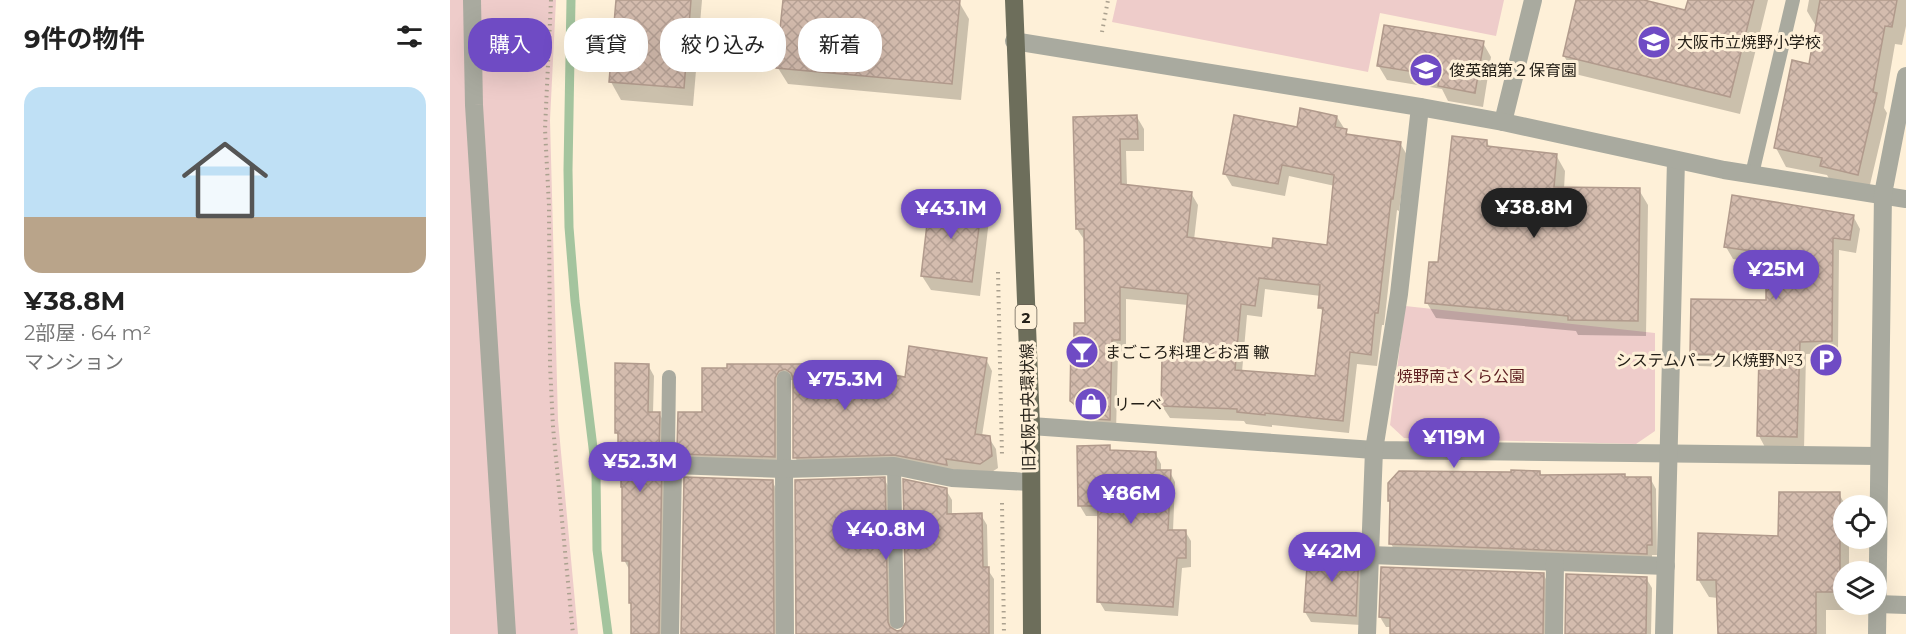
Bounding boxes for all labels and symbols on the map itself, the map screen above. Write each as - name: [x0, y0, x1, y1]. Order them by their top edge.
- school or university icon: 大阪市立焼野小学校: [1636, 24, 1672, 60]
- place label: 大阪市立焼野小学校: [1677, 33, 1821, 52]
- school or university icon: 俊英舘第２保育園: [1408, 52, 1444, 88]
- place label: 俊英舘第２保育園: [1449, 61, 1577, 80]
- pin: ¥38.8M: [1485, 188, 1583, 239]
- pin: ¥43.1M: [902, 189, 1000, 240]
- pin: ¥25M: [1740, 250, 1812, 301]
- road number: 2: [1016, 305, 1036, 329]
- bar icon: まごころ料理とお酒 轍: [1064, 334, 1100, 370]
- parking icon: システムパーク K焼野№3: [1808, 342, 1844, 378]
- street label: 旧大阪中央環状線: [1017, 343, 1039, 471]
- place label: まごころ料理とお酒 轍: [1105, 343, 1269, 362]
- place label: システムパーク K焼野№3: [1616, 351, 1803, 370]
- pin: ¥75.3M: [796, 360, 894, 411]
- park label: 焼野南さくら公園: [1397, 367, 1525, 386]
- shop icon: リーベ: [1073, 386, 1109, 422]
- place label: リーベ: [1114, 395, 1162, 414]
- pin: ¥119M: [1412, 418, 1496, 469]
- pin: ¥52.3M: [591, 442, 689, 493]
- pin: ¥86M: [1095, 474, 1167, 525]
- pin: ¥40.8M: [837, 510, 935, 561]
- pin: ¥42M: [1296, 532, 1368, 583]

